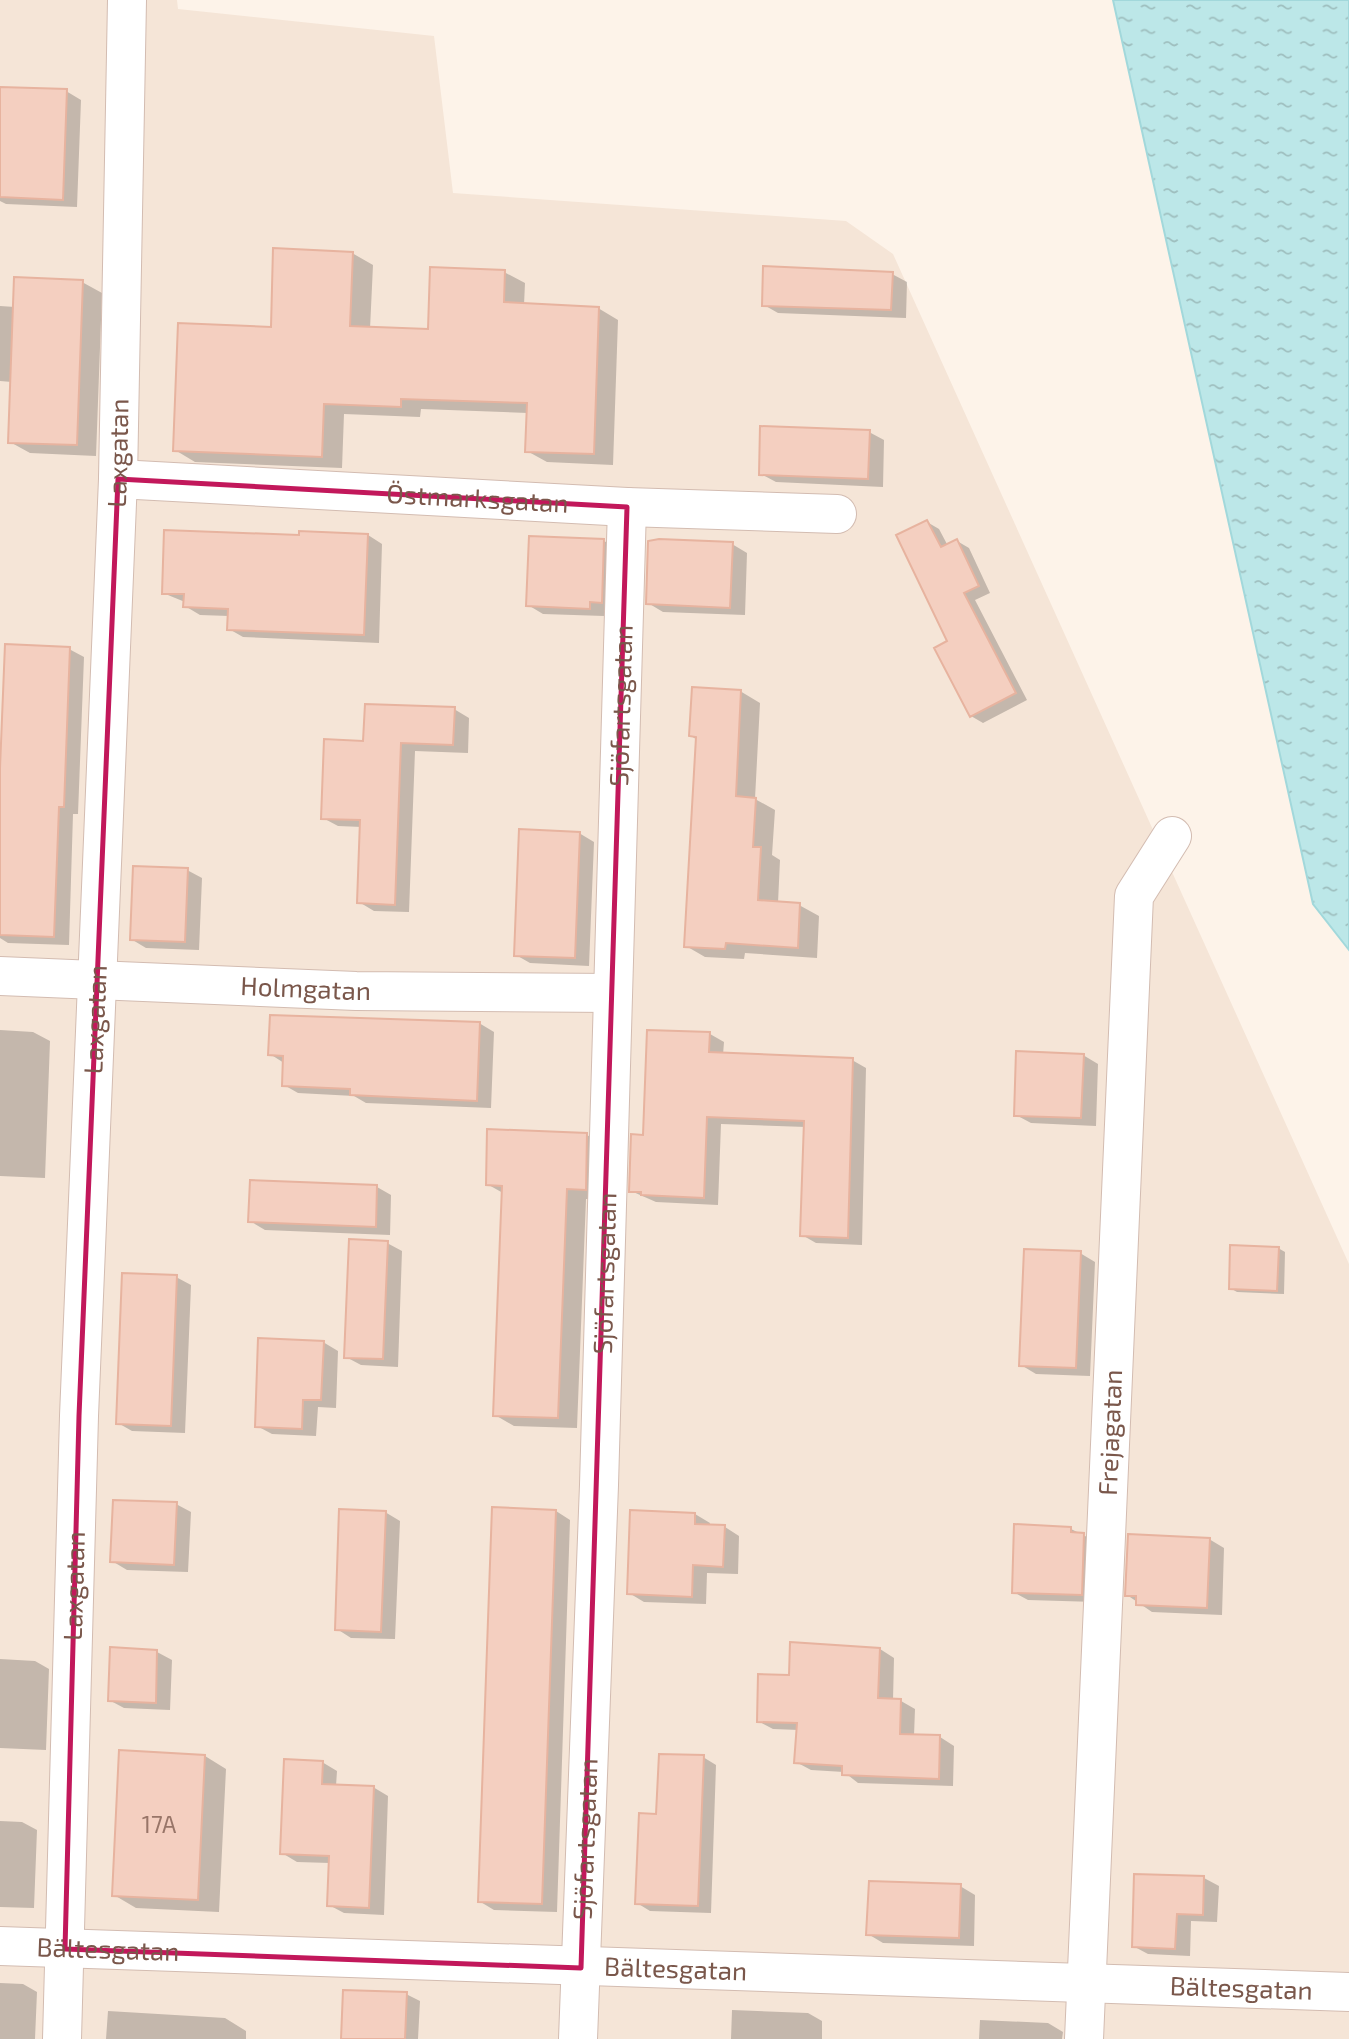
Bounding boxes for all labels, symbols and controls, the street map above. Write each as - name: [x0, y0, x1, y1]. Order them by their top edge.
- street label: Laxgatan: [100, 398, 134, 508]
- street label: Östmarksgatan: [386, 477, 569, 518]
- street label: Sjöfartsgatan: [602, 624, 638, 787]
- street label: Laxgatan: [76, 964, 112, 1075]
- street label: Holmgatan: [240, 969, 371, 1005]
- street label: Sjöfartsgatan: [586, 1192, 621, 1355]
- street label: Frejagatan: [1091, 1369, 1127, 1496]
- street label: Laxgatan: [56, 1531, 90, 1641]
- street label: Sjöfartsgatan: [566, 1758, 603, 1920]
- house number: 17A: [142, 1810, 177, 1838]
- street label: Bältesgatan: [36, 1930, 180, 1966]
- street label: Bältesgatan: [604, 1950, 748, 1985]
- street label: Bältesgatan: [1169, 1969, 1313, 2005]

